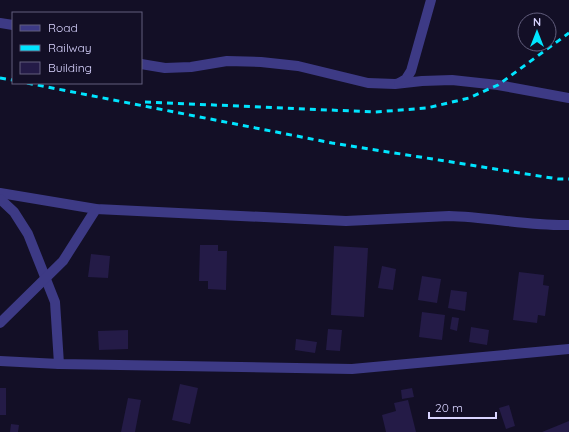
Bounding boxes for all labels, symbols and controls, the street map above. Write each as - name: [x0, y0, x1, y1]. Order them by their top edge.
- legend: [12, 12, 142, 84]
- north arrow: [517, 12, 557, 52]
- text: N: [533, 15, 541, 29]
- text: Road: [48, 20, 78, 35]
- text: Railway: [48, 40, 92, 55]
- text: Building: [48, 60, 92, 75]
- scale bar: [429, 394, 496, 420]
- text: 20 m: [435, 400, 463, 415]

